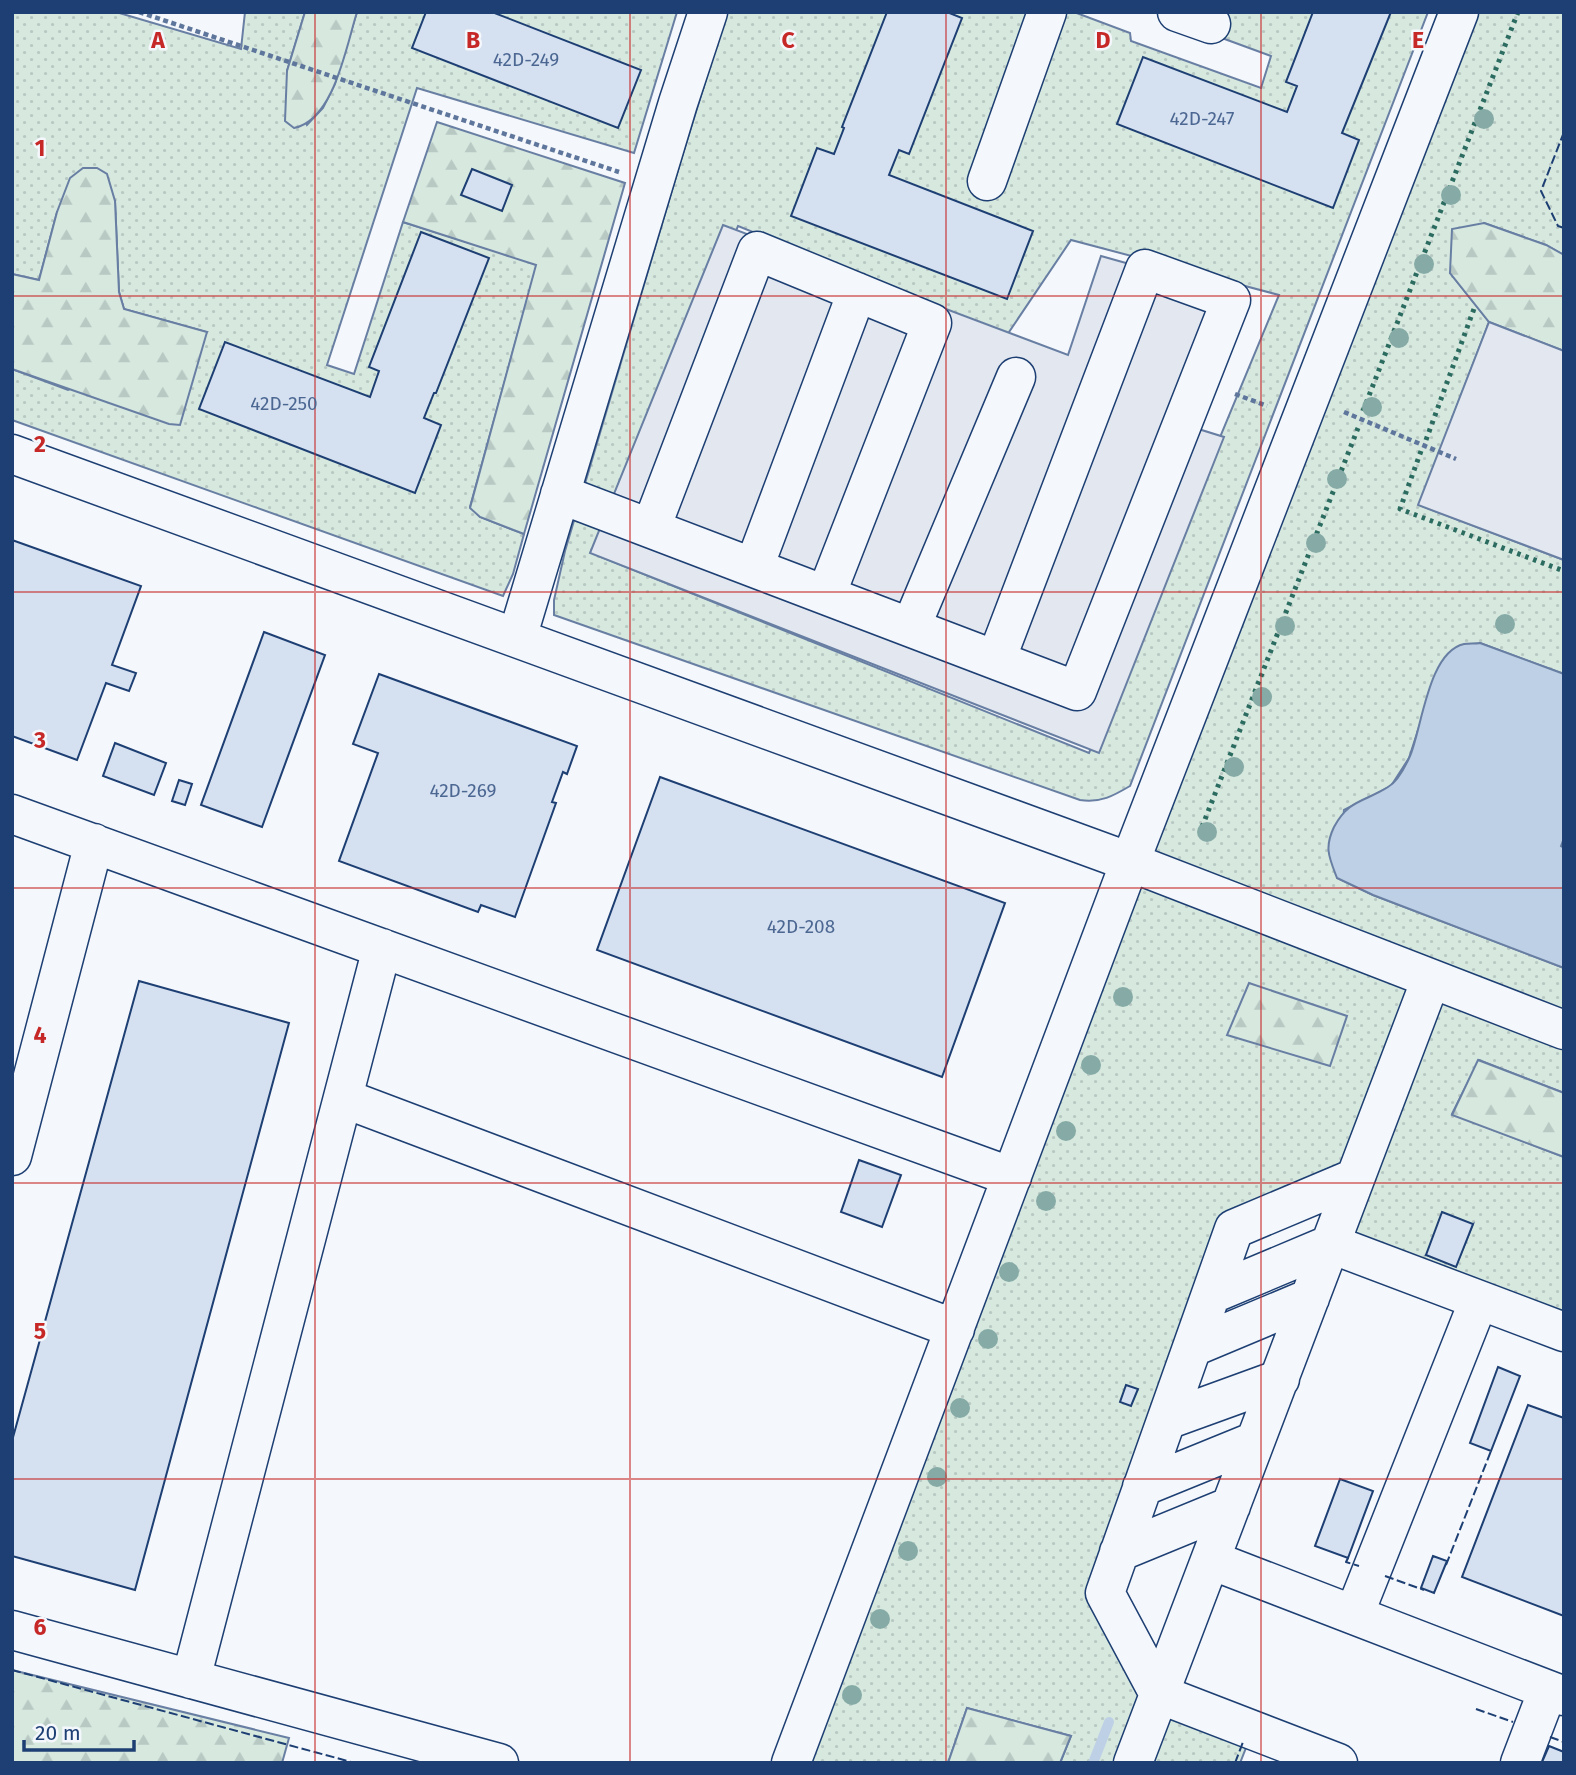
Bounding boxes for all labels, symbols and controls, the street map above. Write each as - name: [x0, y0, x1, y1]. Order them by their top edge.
- text: A: [150, 26, 165, 54]
- text: B: [466, 26, 480, 54]
- text: C: [781, 26, 795, 54]
- text: D: [1096, 26, 1111, 54]
- text: E: [1412, 26, 1424, 54]
- house number: 42D-249: [493, 48, 559, 71]
- house number: 42D-247: [1170, 107, 1234, 130]
- text: 1: [35, 134, 45, 162]
- house number: 42D-250: [250, 392, 318, 415]
- text: 2: [34, 430, 46, 458]
- text: 3: [33, 726, 46, 754]
- house number: 42D-269: [429, 779, 497, 802]
- house number: 42D-208: [767, 915, 835, 938]
- text: 4: [34, 1021, 47, 1049]
- text: 5: [34, 1317, 46, 1345]
- text: 6: [34, 1613, 47, 1641]
- scale bar: [24, 1708, 135, 1752]
- text: 20 m: [35, 1720, 81, 1746]

